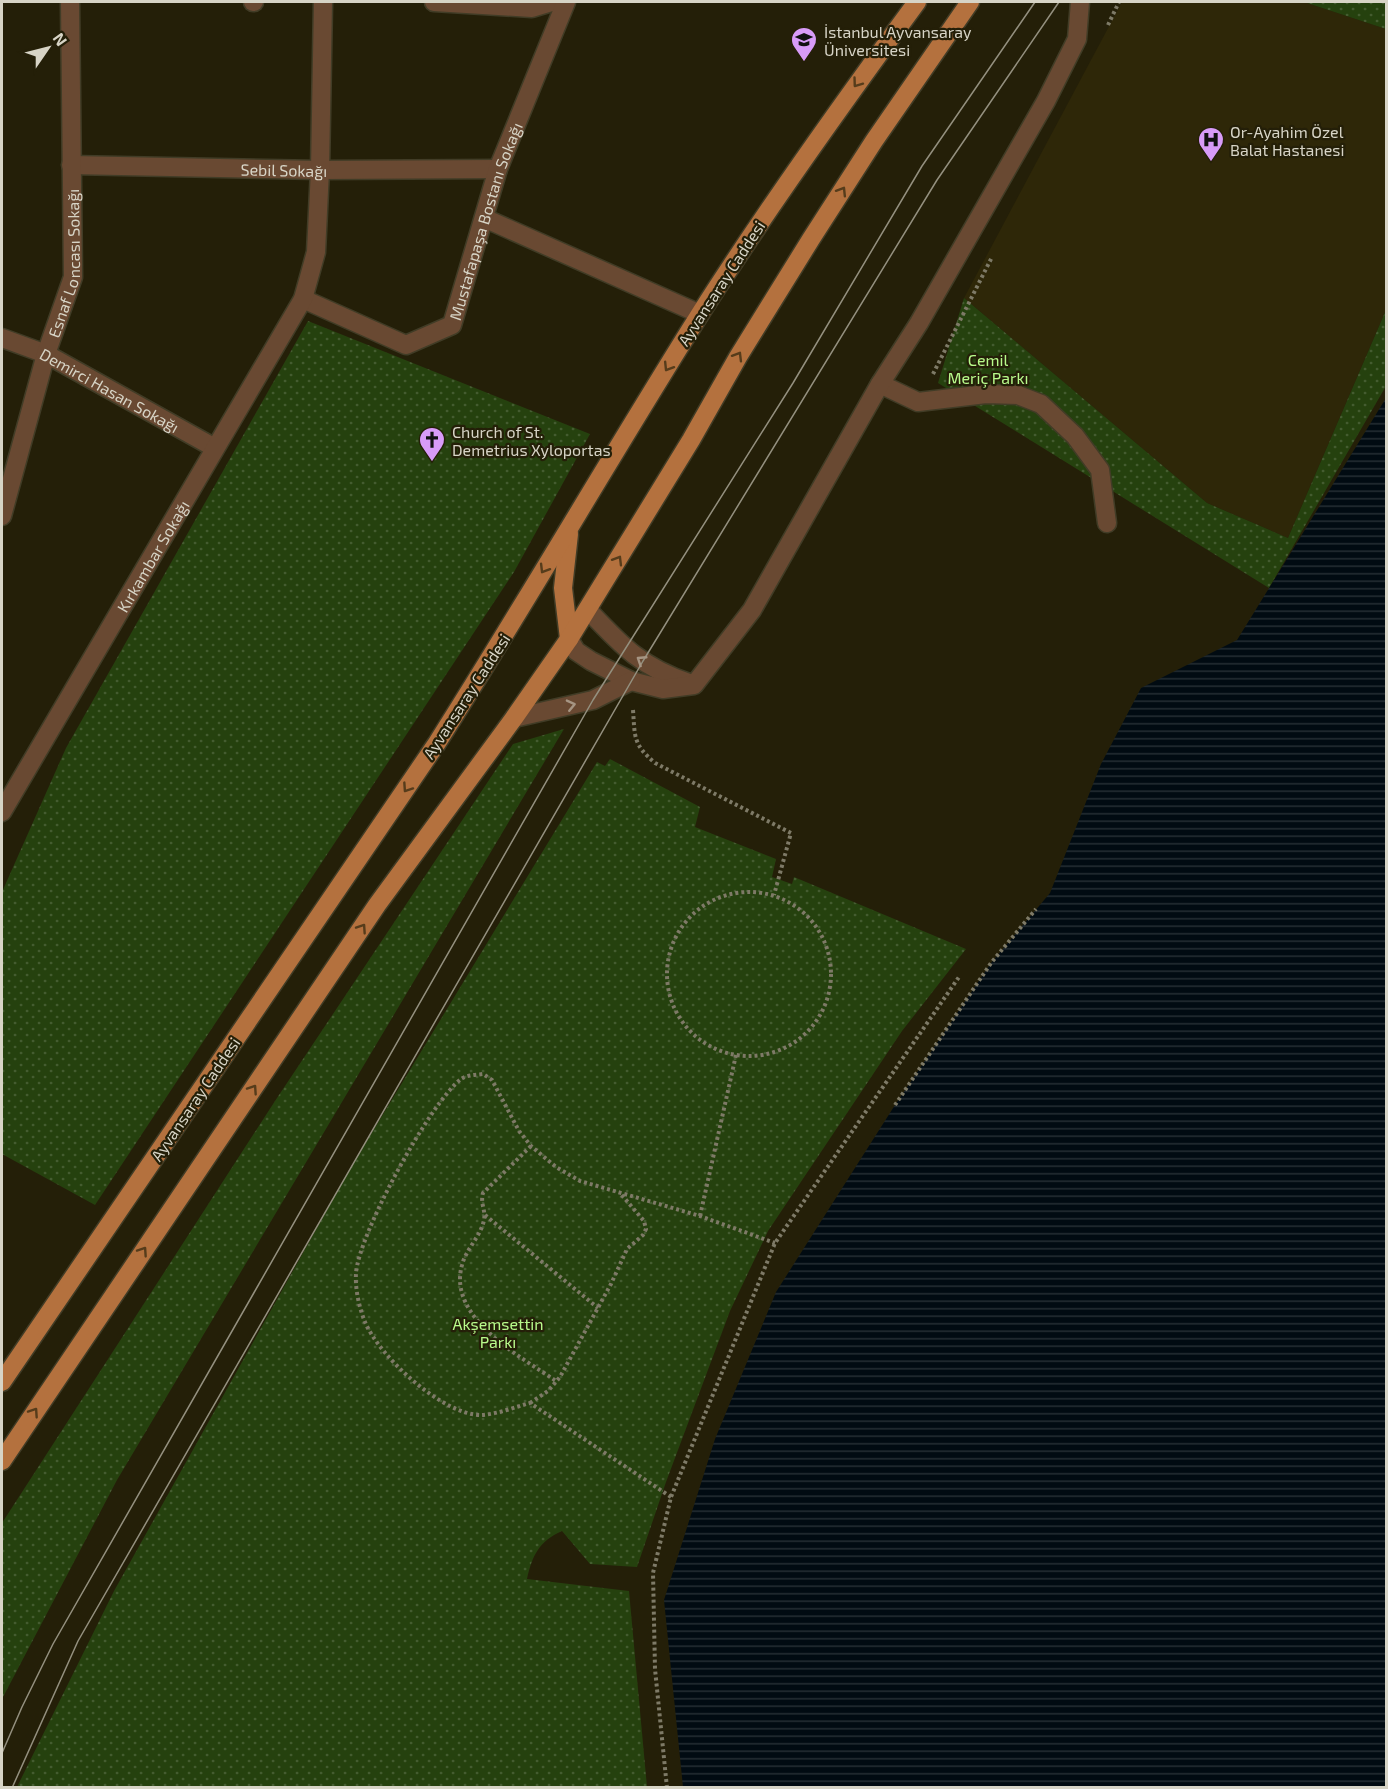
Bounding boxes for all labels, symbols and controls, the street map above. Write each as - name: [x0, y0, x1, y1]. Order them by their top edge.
- north arrow: [18, 18, 78, 78]
- place label: İstanbul Ayvansaray Üniversitesi: [824, 22, 972, 59]
- school or university icon: İstanbul Ayvansaray Üniversitesi: [789, 25, 819, 63]
- text: N: [50, 29, 72, 49]
- one-way arrow: [854, 76, 865, 87]
- street label: Mustafapaşa Bostanı Sokağı: [445, 119, 526, 322]
- place label: Or-Ayahim Özel Balat Hastanesi: [1230, 122, 1344, 159]
- hospital icon: Or-Ayahim Özel Balat Hastanesi: [1196, 125, 1226, 163]
- street label: Sebil Sokağı: [240, 159, 327, 180]
- one-way arrow: [835, 187, 847, 197]
- street label: Esnaf Loncası Sokağı: [43, 189, 83, 340]
- street label: Ayvansaray Caddesi: [673, 217, 769, 349]
- street label: Demirci Hasan Sokağı: [37, 343, 183, 436]
- park label: Cemil Meriç Parkı: [947, 350, 1029, 388]
- one-way arrow: [731, 352, 743, 362]
- one-way arrow: [663, 361, 675, 371]
- place label: Church of St. Demetrius Xyloportas: [452, 422, 611, 459]
- church icon: Church of St. Demetrius Xyloportas: [417, 425, 447, 463]
- street label: Kırkambar Sokağı: [112, 497, 192, 615]
- one-way arrow: [611, 556, 622, 566]
- one-way arrow: [540, 563, 551, 573]
- street label: Ayvansaray Caddesi: [418, 630, 514, 762]
- one-way arrow: [637, 656, 648, 667]
- one-way arrow: [565, 699, 575, 712]
- one-way arrow: [403, 781, 414, 792]
- one-way arrow: [355, 923, 366, 934]
- street label: Ayvansaray Caddesi: [146, 1033, 244, 1165]
- one-way arrow: [245, 1085, 257, 1095]
- one-way arrow: [136, 1246, 147, 1257]
- park label: Akşemsettin Parkı: [452, 1314, 544, 1351]
- one-way arrow: [27, 1408, 38, 1419]

